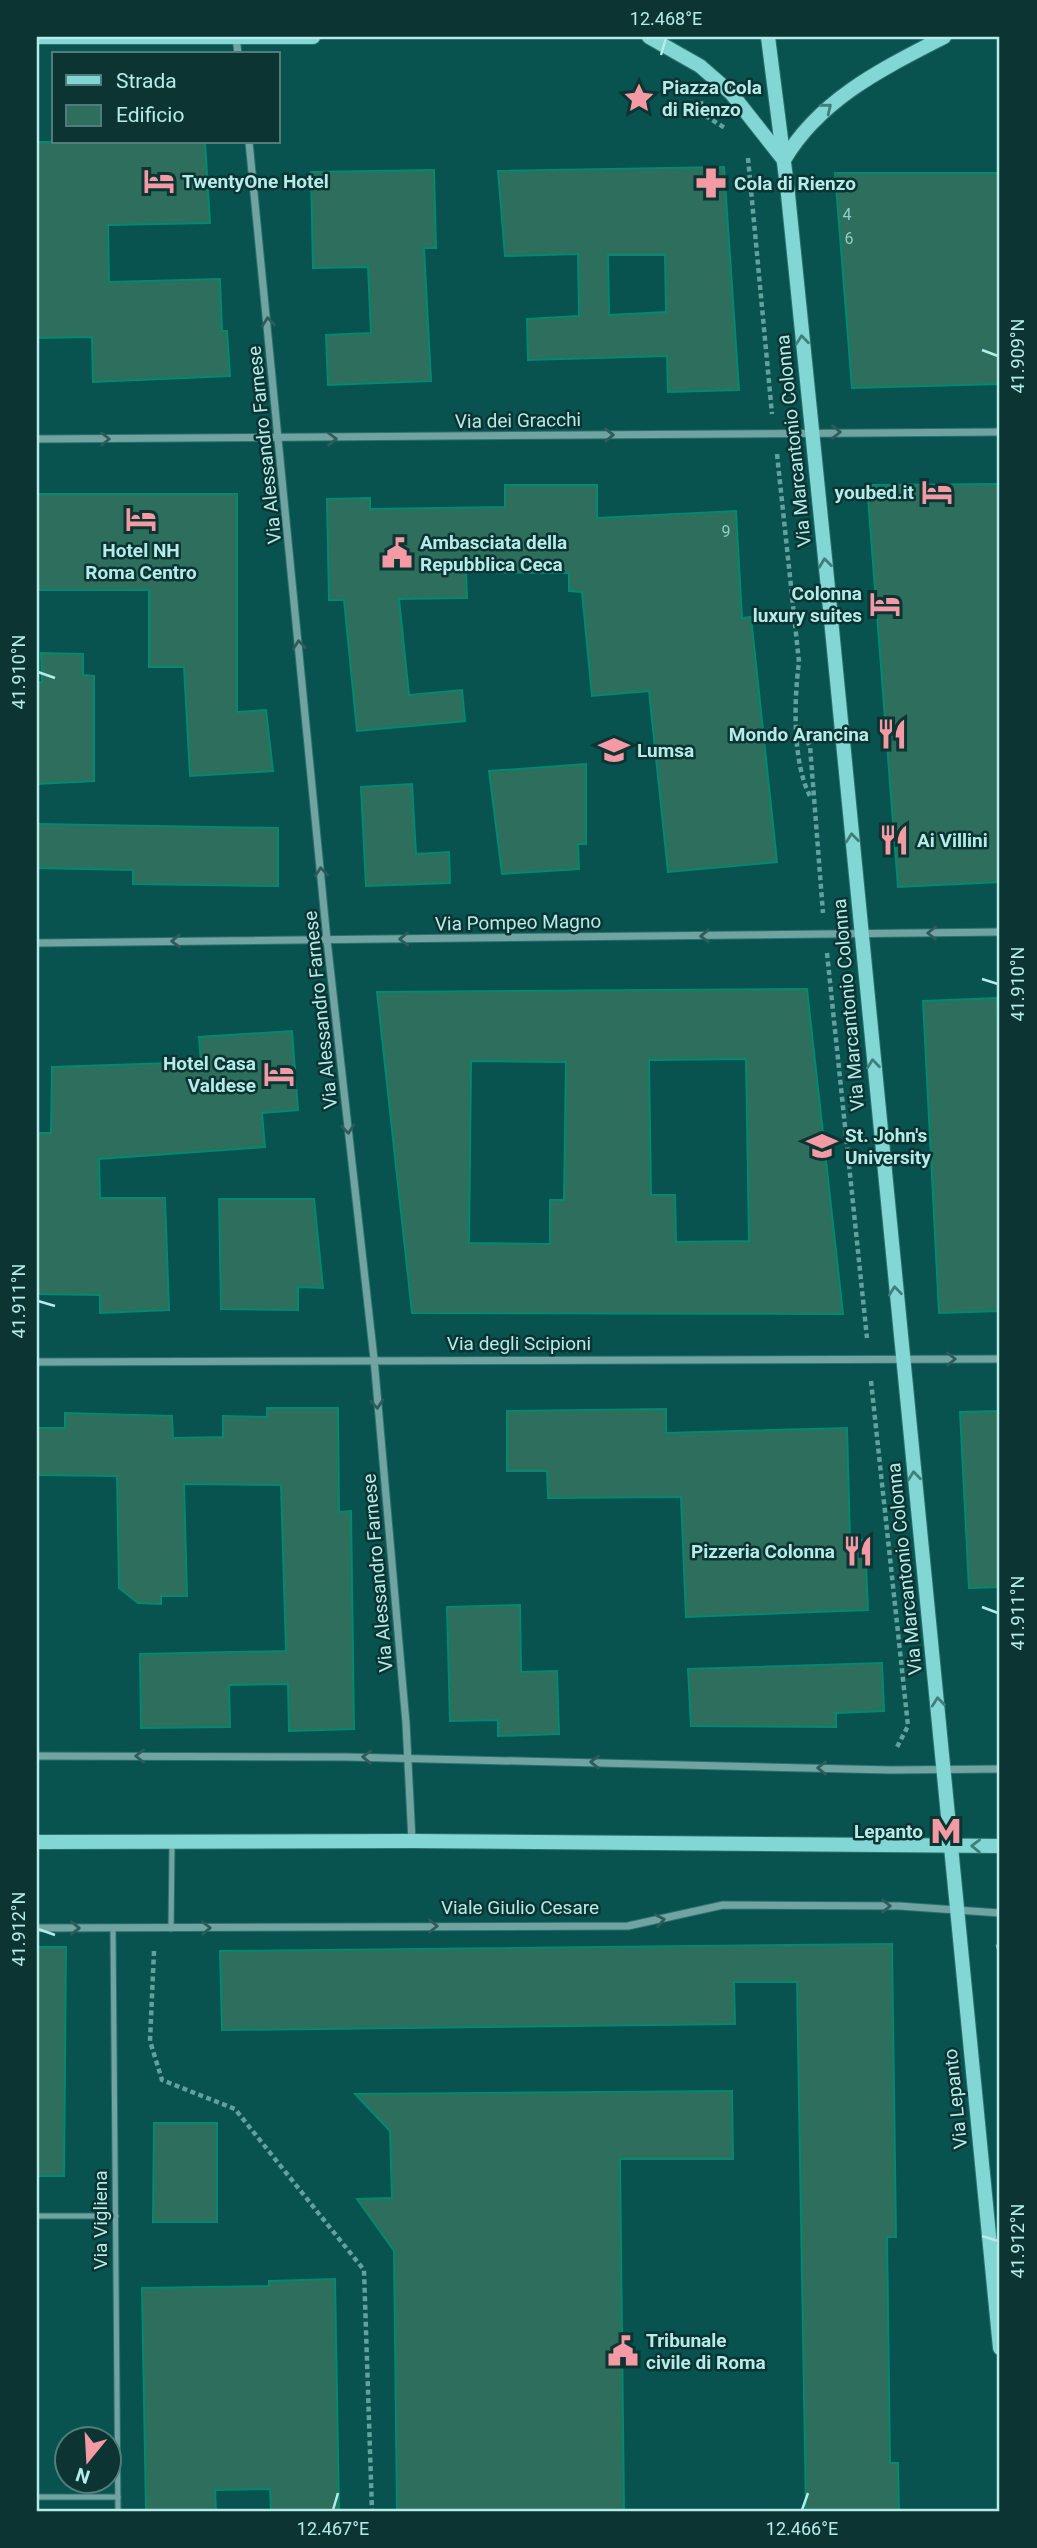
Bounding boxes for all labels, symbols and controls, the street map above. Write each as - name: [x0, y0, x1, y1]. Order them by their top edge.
- text: 12.468°E: [630, 8, 702, 29]
- legend: [52, 52, 280, 144]
- text: Strada: [116, 69, 177, 93]
- place label: Piazza Cola di Rienzo: [662, 76, 762, 121]
- place icon: Piazza Cola di Rienzo: [622, 81, 656, 115]
- text: Edificio: [116, 103, 184, 127]
- one-way arrow: [819, 104, 831, 117]
- hotel icon: TwentyOne Hotel: [142, 164, 176, 198]
- pharmacy icon: Cola di Rienzo: [694, 166, 728, 200]
- place label: TwentyOne Hotel: [182, 170, 329, 193]
- place label: Cola di Rienzo: [734, 172, 856, 195]
- house number: 4: [843, 205, 852, 224]
- house number: 6: [845, 229, 854, 248]
- one-way arrow: [260, 317, 275, 328]
- text: 41.909°N: [1007, 319, 1028, 393]
- street label: Via Marcantonio Colonna: [771, 334, 816, 548]
- one-way arrow: [795, 334, 810, 345]
- street label: Via Alessandro Farnese: [243, 345, 286, 545]
- street label: Via dei Gracchi: [455, 408, 581, 433]
- one-way arrow: [832, 424, 842, 440]
- one-way arrow: [604, 427, 615, 443]
- one-way arrow: [100, 431, 111, 447]
- one-way arrow: [328, 431, 338, 447]
- hotel icon: youbed.it: [920, 475, 954, 509]
- place label: youbed.it: [835, 481, 915, 504]
- hotel icon: Hotel NH Roma Centro: [124, 502, 158, 536]
- house number: 9: [722, 522, 731, 541]
- place label: Ambasciata della Repubblica Ceca: [420, 531, 567, 576]
- public building icon: Ambasciata della Repubblica Ceca: [380, 536, 414, 570]
- place label: Hotel NH Roma Centro: [85, 539, 197, 584]
- one-way arrow: [817, 557, 832, 568]
- place label: Colonna luxury suites: [753, 582, 862, 627]
- hotel icon: Colonna luxury suites: [868, 587, 902, 621]
- text: 41.910°N: [8, 635, 29, 709]
- one-way arrow: [292, 639, 307, 650]
- restaurant icon: Mondo Arancina: [875, 717, 909, 751]
- place label: Mondo Arancina: [729, 723, 869, 746]
- school or university icon: Lumsa: [597, 733, 631, 767]
- place label: Lumsa: [637, 739, 694, 762]
- restaurant icon: Ai Villini: [877, 823, 911, 857]
- place label: Ai Villini: [917, 829, 988, 852]
- one-way arrow: [844, 832, 859, 844]
- one-way arrow: [314, 866, 329, 877]
- street label: Via Marcantonio Colonna: [828, 898, 869, 1112]
- street label: Via Alessandro Farnese: [299, 910, 342, 1110]
- street label: Via Pompeo Magno: [435, 910, 601, 935]
- one-way arrow: [926, 925, 937, 941]
- one-way arrow: [699, 928, 709, 944]
- one-way arrow: [398, 931, 408, 947]
- one-way arrow: [170, 933, 181, 949]
- text: 41.910°N: [1007, 947, 1028, 1021]
- place label: Hotel Casa Valdese: [163, 1052, 256, 1097]
- hotel icon: Hotel Casa Valdese: [262, 1057, 296, 1091]
- one-way arrow: [866, 1058, 881, 1069]
- one-way arrow: [341, 1123, 356, 1135]
- place label: St. John's University: [845, 1124, 931, 1169]
- school or university icon: St. John's University: [805, 1129, 839, 1163]
- text: 41.911°N: [8, 1264, 29, 1338]
- one-way arrow: [887, 1285, 902, 1297]
- street label: Via degli Scipioni: [447, 1332, 591, 1355]
- one-way arrow: [946, 1351, 956, 1367]
- one-way arrow: [369, 1399, 384, 1410]
- street label: Via Marcantonio Colonna: [882, 1462, 927, 1676]
- one-way arrow: [907, 1470, 922, 1481]
- street label: Via Alessandro Farnese: [357, 1473, 398, 1673]
- restaurant icon: Pizzeria Colonna: [841, 1534, 875, 1568]
- place label: Pizzeria Colonna: [691, 1540, 835, 1563]
- text: 41.911°N: [1007, 1576, 1028, 1650]
- one-way arrow: [930, 1696, 945, 1708]
- one-way arrow: [134, 1748, 145, 1764]
- one-way arrow: [362, 1749, 372, 1765]
- one-way arrow: [589, 1755, 600, 1770]
- one-way arrow: [817, 1761, 828, 1776]
- metro station icon: Lepanto: [929, 1814, 963, 1848]
- place label: Lepanto: [854, 1820, 923, 1843]
- one-way arrow: [970, 1838, 980, 1854]
- text: 41.912°N: [8, 1892, 29, 1966]
- street label: Viale Giulio Cesare: [441, 1896, 599, 1919]
- one-way arrow: [881, 1898, 892, 1914]
- one-way arrow: [654, 1914, 666, 1929]
- one-way arrow: [429, 1918, 439, 1934]
- one-way arrow: [70, 1921, 81, 1936]
- one-way arrow: [201, 1921, 212, 1936]
- street label: Via Lepanto: [939, 2048, 972, 2150]
- street label: Via Vigliena: [89, 2170, 112, 2270]
- text: 41.912°N: [1007, 2204, 1028, 2278]
- place label: Tribunale civile di Roma: [646, 2329, 766, 2374]
- public building icon: Tribunale civile di Roma: [606, 2334, 640, 2368]
- north arrow: [52, 2426, 122, 2496]
- text: N: [73, 2463, 93, 2489]
- text: 12.467°E: [297, 2518, 369, 2539]
- text: 12.466°E: [766, 2518, 838, 2539]

